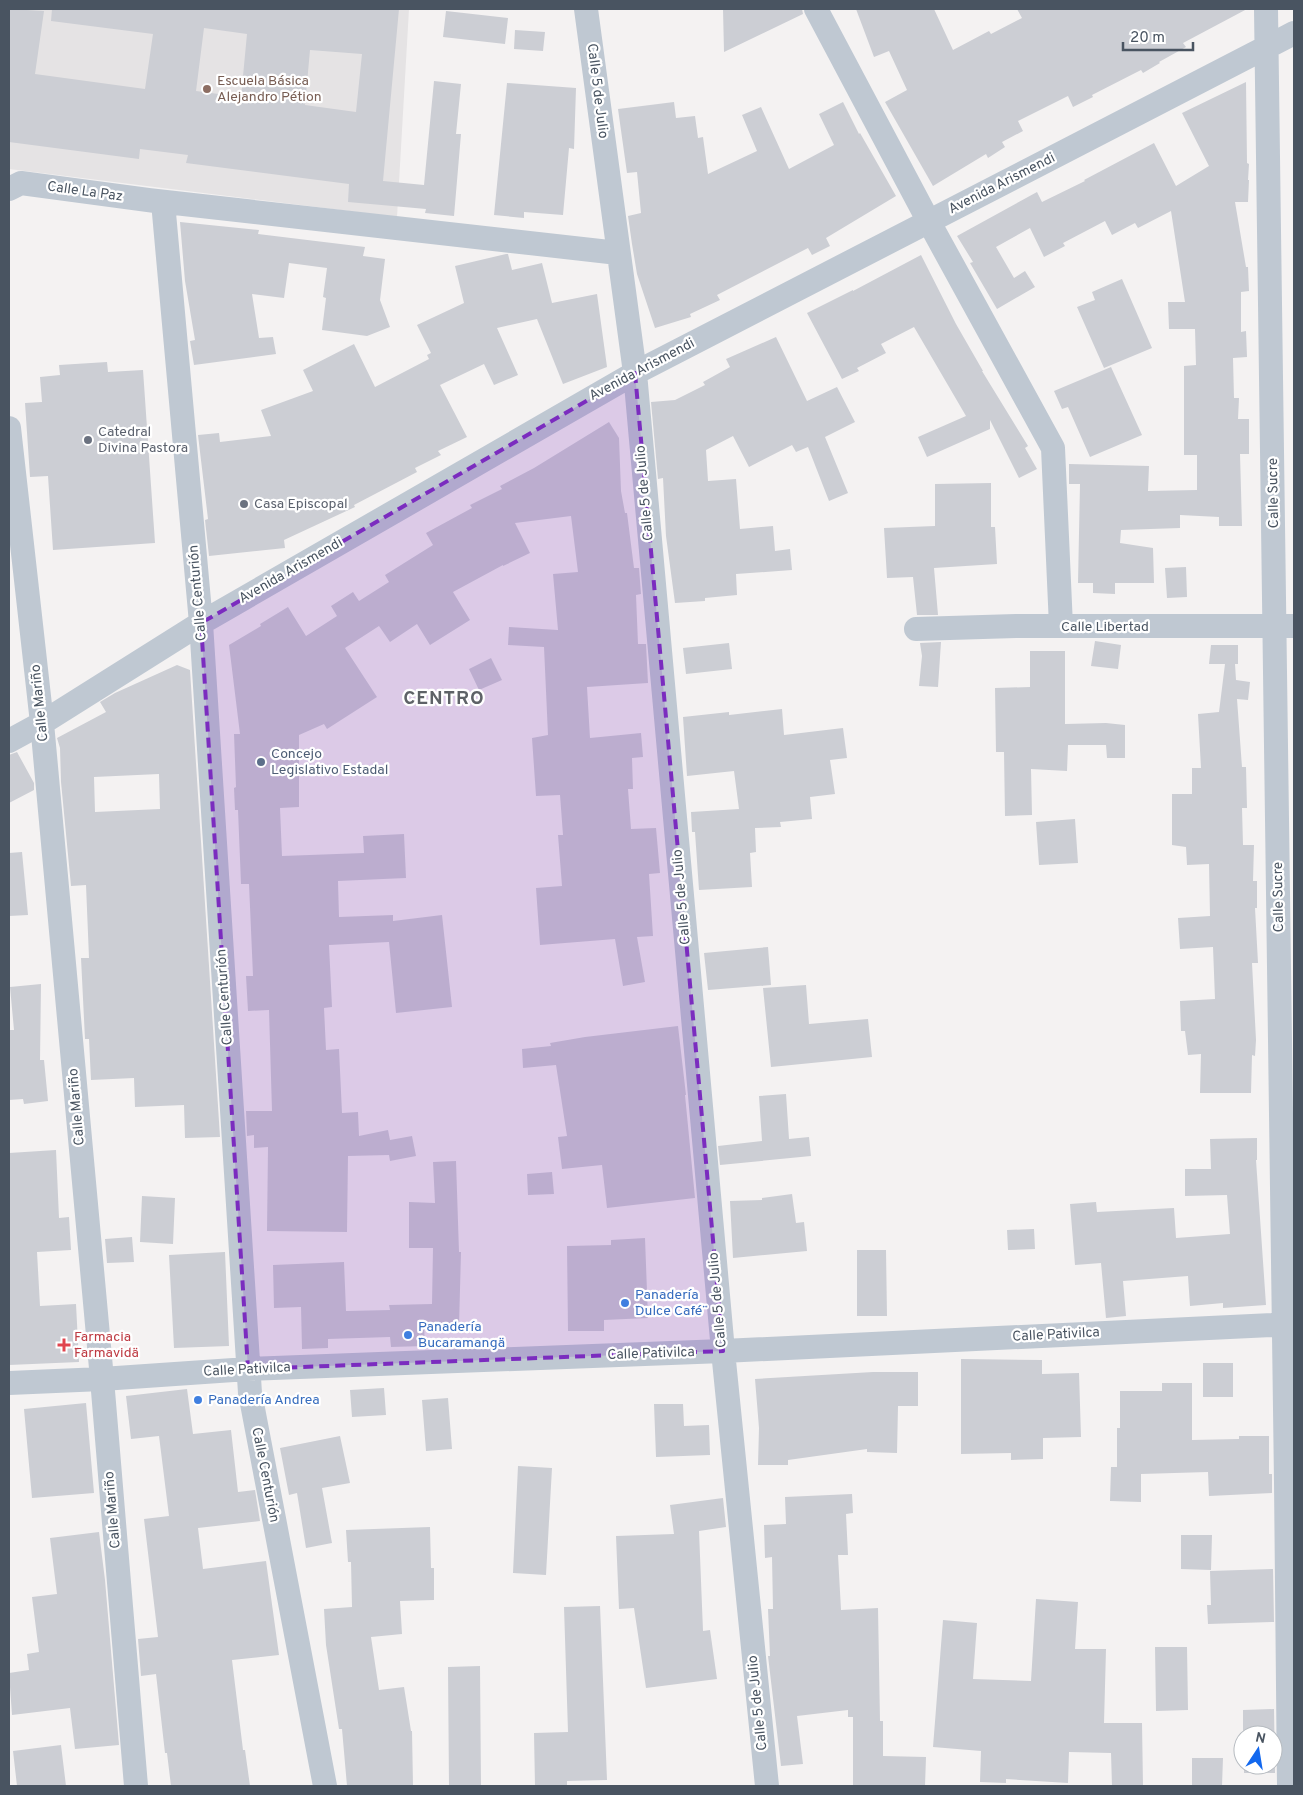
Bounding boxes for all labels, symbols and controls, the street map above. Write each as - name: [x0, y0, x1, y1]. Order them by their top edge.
- scale bar: [1123, 20, 1193, 52]
- text: 20 m: [1130, 29, 1165, 48]
- street label: Calle 5 de Julio: [583, 42, 611, 140]
- place label: Escuela Básica Alejandro Pétion: [217, 73, 322, 106]
- marker: Escuela Básica Alejandro Pétion: [201, 83, 213, 95]
- street label: Avenida Arismendi: [946, 150, 1058, 218]
- street label: Calle La Paz: [46, 178, 124, 206]
- street label: Avenida Arismendi: [586, 335, 698, 405]
- place label: Catedral Divina Pastora: [98, 424, 188, 457]
- marker: Catedral Divina Pastora: [82, 434, 94, 446]
- street label: Calle 5 de Julio: [632, 444, 658, 541]
- street label: Calle Sucre: [1265, 458, 1283, 528]
- place label: Casa Episcopal: [254, 496, 348, 513]
- marker: Casa Episcopal: [238, 498, 250, 510]
- street label: Avenida Arismendi: [236, 534, 346, 608]
- street label: Calle Centurión: [185, 544, 211, 642]
- street label: Calle Libertad: [1061, 619, 1149, 636]
- street label: Calle Mariño: [27, 663, 53, 742]
- district label: CENTRO: [403, 687, 485, 711]
- place label: Concejo Legislativo Estadal: [271, 746, 388, 779]
- marker: Concejo Legislativo Estadal: [255, 756, 267, 768]
- street label: Calle 5 de Julio: [669, 848, 695, 945]
- street label: Calle Sucre: [1270, 862, 1288, 932]
- street label: Calle Centurión: [213, 948, 237, 1046]
- street label: Calle Mariño: [65, 1067, 89, 1146]
- street label: Calle 5 de Julio: [705, 1251, 731, 1348]
- place label: Panadería ¨Dulce Café¨: [635, 1287, 707, 1320]
- marker: Panadería ¨Dulce Café¨: [619, 1297, 631, 1309]
- place label: Panadería ¨Bucaramanga¨: [418, 1319, 505, 1352]
- street label: Calle Pativilca: [1012, 1324, 1100, 1346]
- place label: Farmacia ¨Farmavida¨: [74, 1329, 139, 1362]
- marker: Panadería ¨Bucaramanga¨: [402, 1329, 414, 1341]
- marker: Farmacia ¨Farmavida¨: [58, 1339, 70, 1351]
- street label: Calle Pativilca: [607, 1344, 695, 1364]
- street label: Calle Pativilca: [203, 1359, 291, 1381]
- place label: Panadería Andrea: [208, 1392, 320, 1409]
- marker: Panadería Andrea: [192, 1394, 204, 1406]
- street label: Calle Centurión: [247, 1426, 283, 1524]
- street label: Calle Mariño: [101, 1470, 125, 1549]
- street label: Calle 5 de Julio: [745, 1654, 771, 1752]
- north arrow: [1233, 1725, 1283, 1775]
- text: N: [1254, 1729, 1267, 1748]

